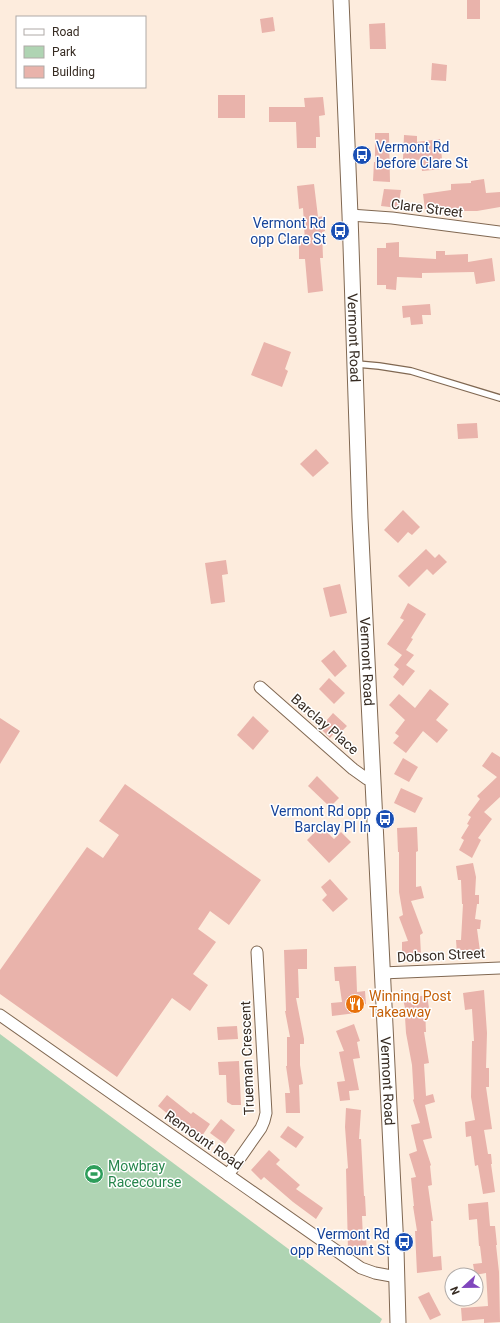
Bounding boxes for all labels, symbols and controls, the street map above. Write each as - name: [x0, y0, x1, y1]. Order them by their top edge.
- legend: [16, 16, 146, 88]
- text: Road: [52, 25, 80, 39]
- text: Park: [52, 45, 77, 59]
- text: Building: [52, 65, 95, 79]
- place label: Vermont Rd before Clare St: [376, 139, 469, 171]
- bus stop icon: Vermont Rd before Clare St: [351, 144, 373, 166]
- street label: Clare Street: [390, 196, 464, 220]
- place label: Vermont Rd opp Clare St: [250, 215, 326, 247]
- bus stop icon: Vermont Rd opp Clare St: [329, 220, 351, 242]
- street label: Vermont Road: [345, 293, 364, 383]
- street label: Vermont Road: [357, 617, 377, 706]
- street label: Barclay Place: [288, 690, 362, 758]
- place label: Vermont Rd opp Barclay Pl In: [270, 803, 371, 835]
- bus stop icon: Vermont Rd opp Barclay Pl In: [374, 808, 396, 830]
- street label: Dobson Street: [396, 945, 486, 965]
- place label: Winning Post Takeaway: [369, 988, 452, 1020]
- restaurant icon: Winning Post Takeaway: [344, 993, 366, 1015]
- street label: Trueman Crescent: [237, 1000, 257, 1115]
- street label: Vermont Road: [378, 1036, 398, 1126]
- street label: Remount Road: [162, 1107, 246, 1173]
- place label: Mowbray Racecourse: [108, 1158, 181, 1190]
- sports icon: Mowbray Racecourse: [83, 1163, 105, 1185]
- place label: Vermont Rd opp Remount St: [290, 1226, 390, 1258]
- bus stop icon: Vermont Rd opp Remount St: [393, 1231, 415, 1253]
- north arrow: [444, 1267, 484, 1307]
- text: N: [448, 1284, 463, 1297]

